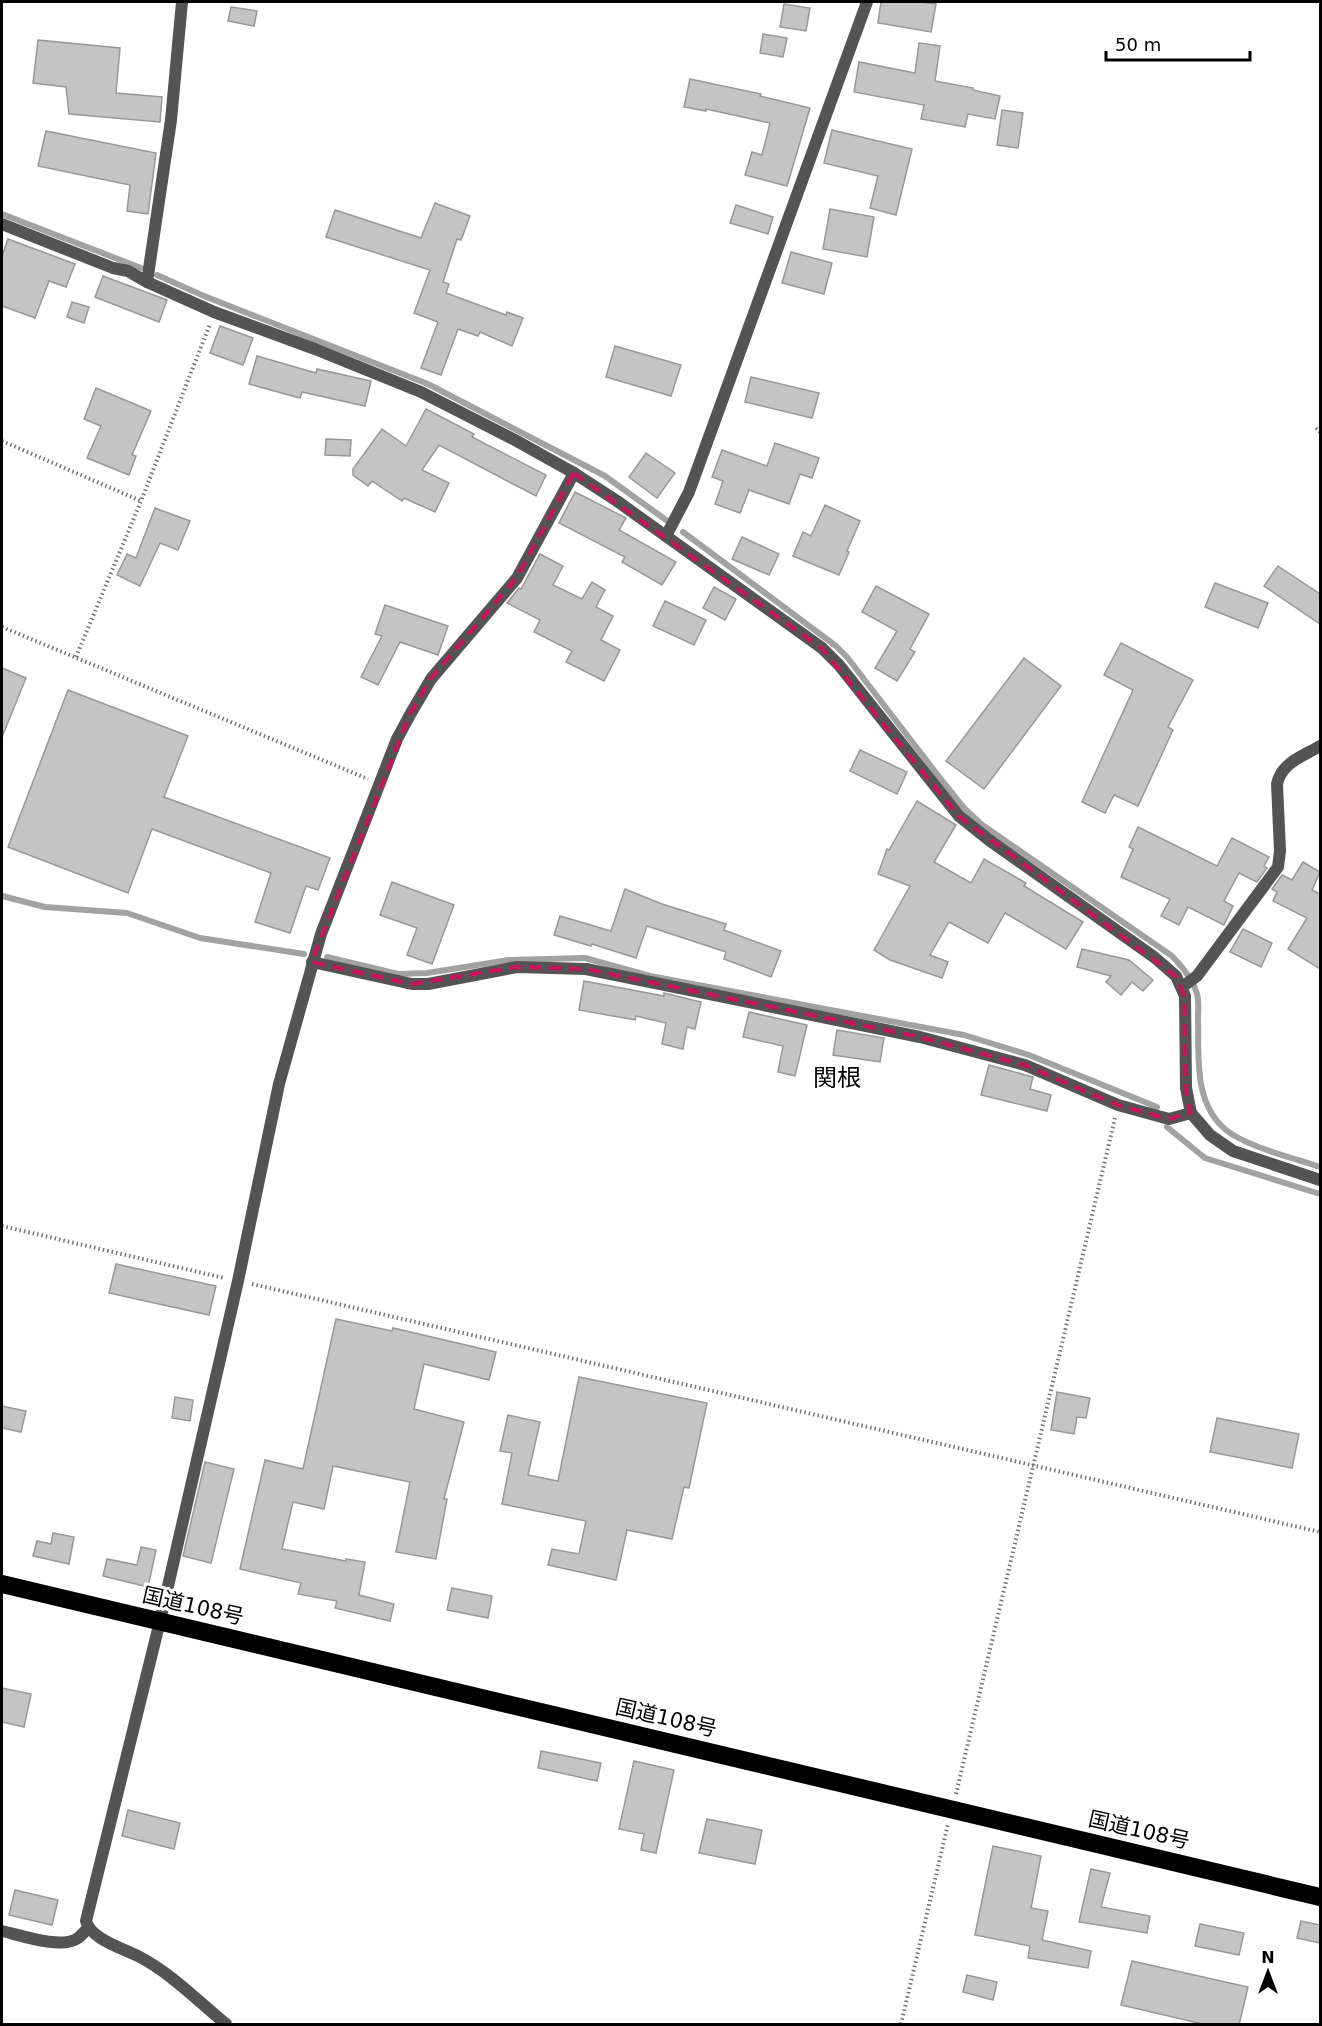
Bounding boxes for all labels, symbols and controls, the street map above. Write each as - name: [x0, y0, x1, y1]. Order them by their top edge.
- scale bar: [1106, 24, 1250, 62]
- text: 50 m: [1115, 34, 1161, 55]
- district label: 関根: [813, 1064, 861, 1092]
- street label: 国道108号: [140, 1583, 246, 1629]
- street label: 国道108号: [613, 1695, 719, 1741]
- street label: 国道108号: [1086, 1807, 1192, 1853]
- north arrow: [1238, 1942, 1298, 2002]
- text: N: [1261, 1948, 1275, 1967]

